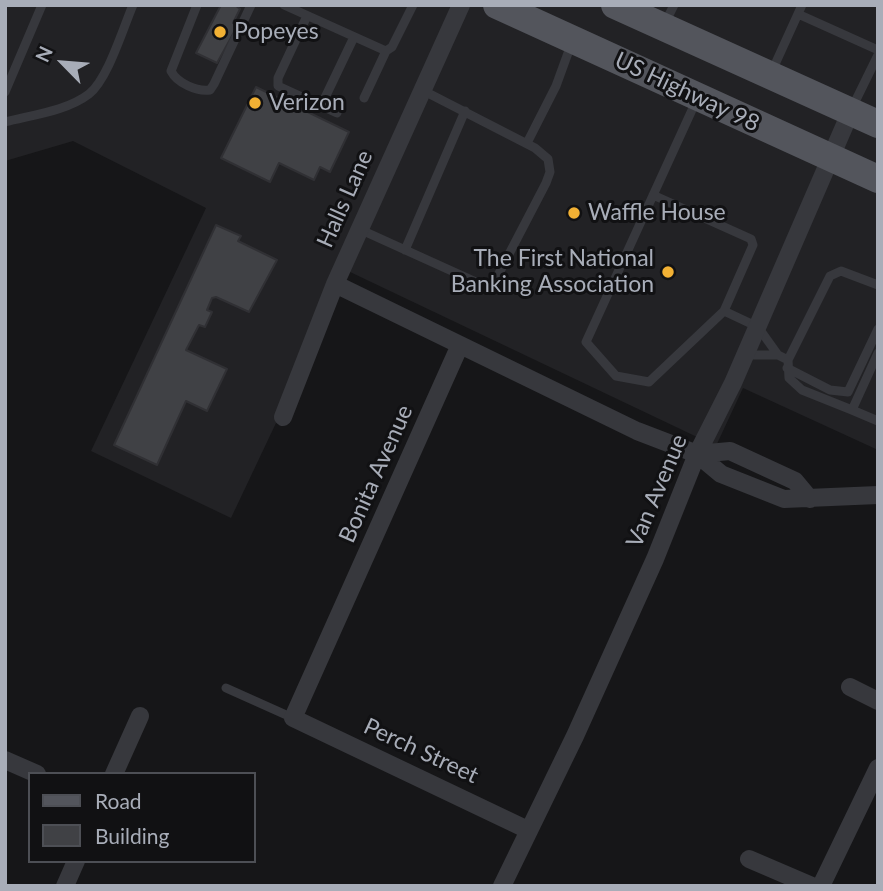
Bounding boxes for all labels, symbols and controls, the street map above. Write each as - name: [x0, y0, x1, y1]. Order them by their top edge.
- place label: Popeyes: [234, 18, 319, 46]
- marker: Popeyes: [212, 24, 228, 40]
- north arrow: [28, 28, 98, 98]
- text: N: [30, 42, 57, 65]
- street label: US Highway 98: [610, 46, 764, 138]
- place label: Verizon: [269, 89, 345, 117]
- marker: Verizon: [247, 95, 263, 111]
- street label: Halls Lane: [311, 146, 379, 252]
- place label: Waffle House: [588, 199, 726, 227]
- marker: Waffle House: [566, 205, 582, 221]
- place label: The First National Banking Association: [451, 245, 654, 299]
- marker: The First National Banking Association: [660, 264, 676, 280]
- street label: Bonita Avenue: [333, 401, 419, 547]
- street label: Van Avenue: [621, 430, 693, 552]
- street label: Perch Street: [359, 712, 483, 790]
- legend: [28, 772, 256, 863]
- text: Road: [95, 788, 142, 813]
- text: Building: [95, 823, 170, 848]

